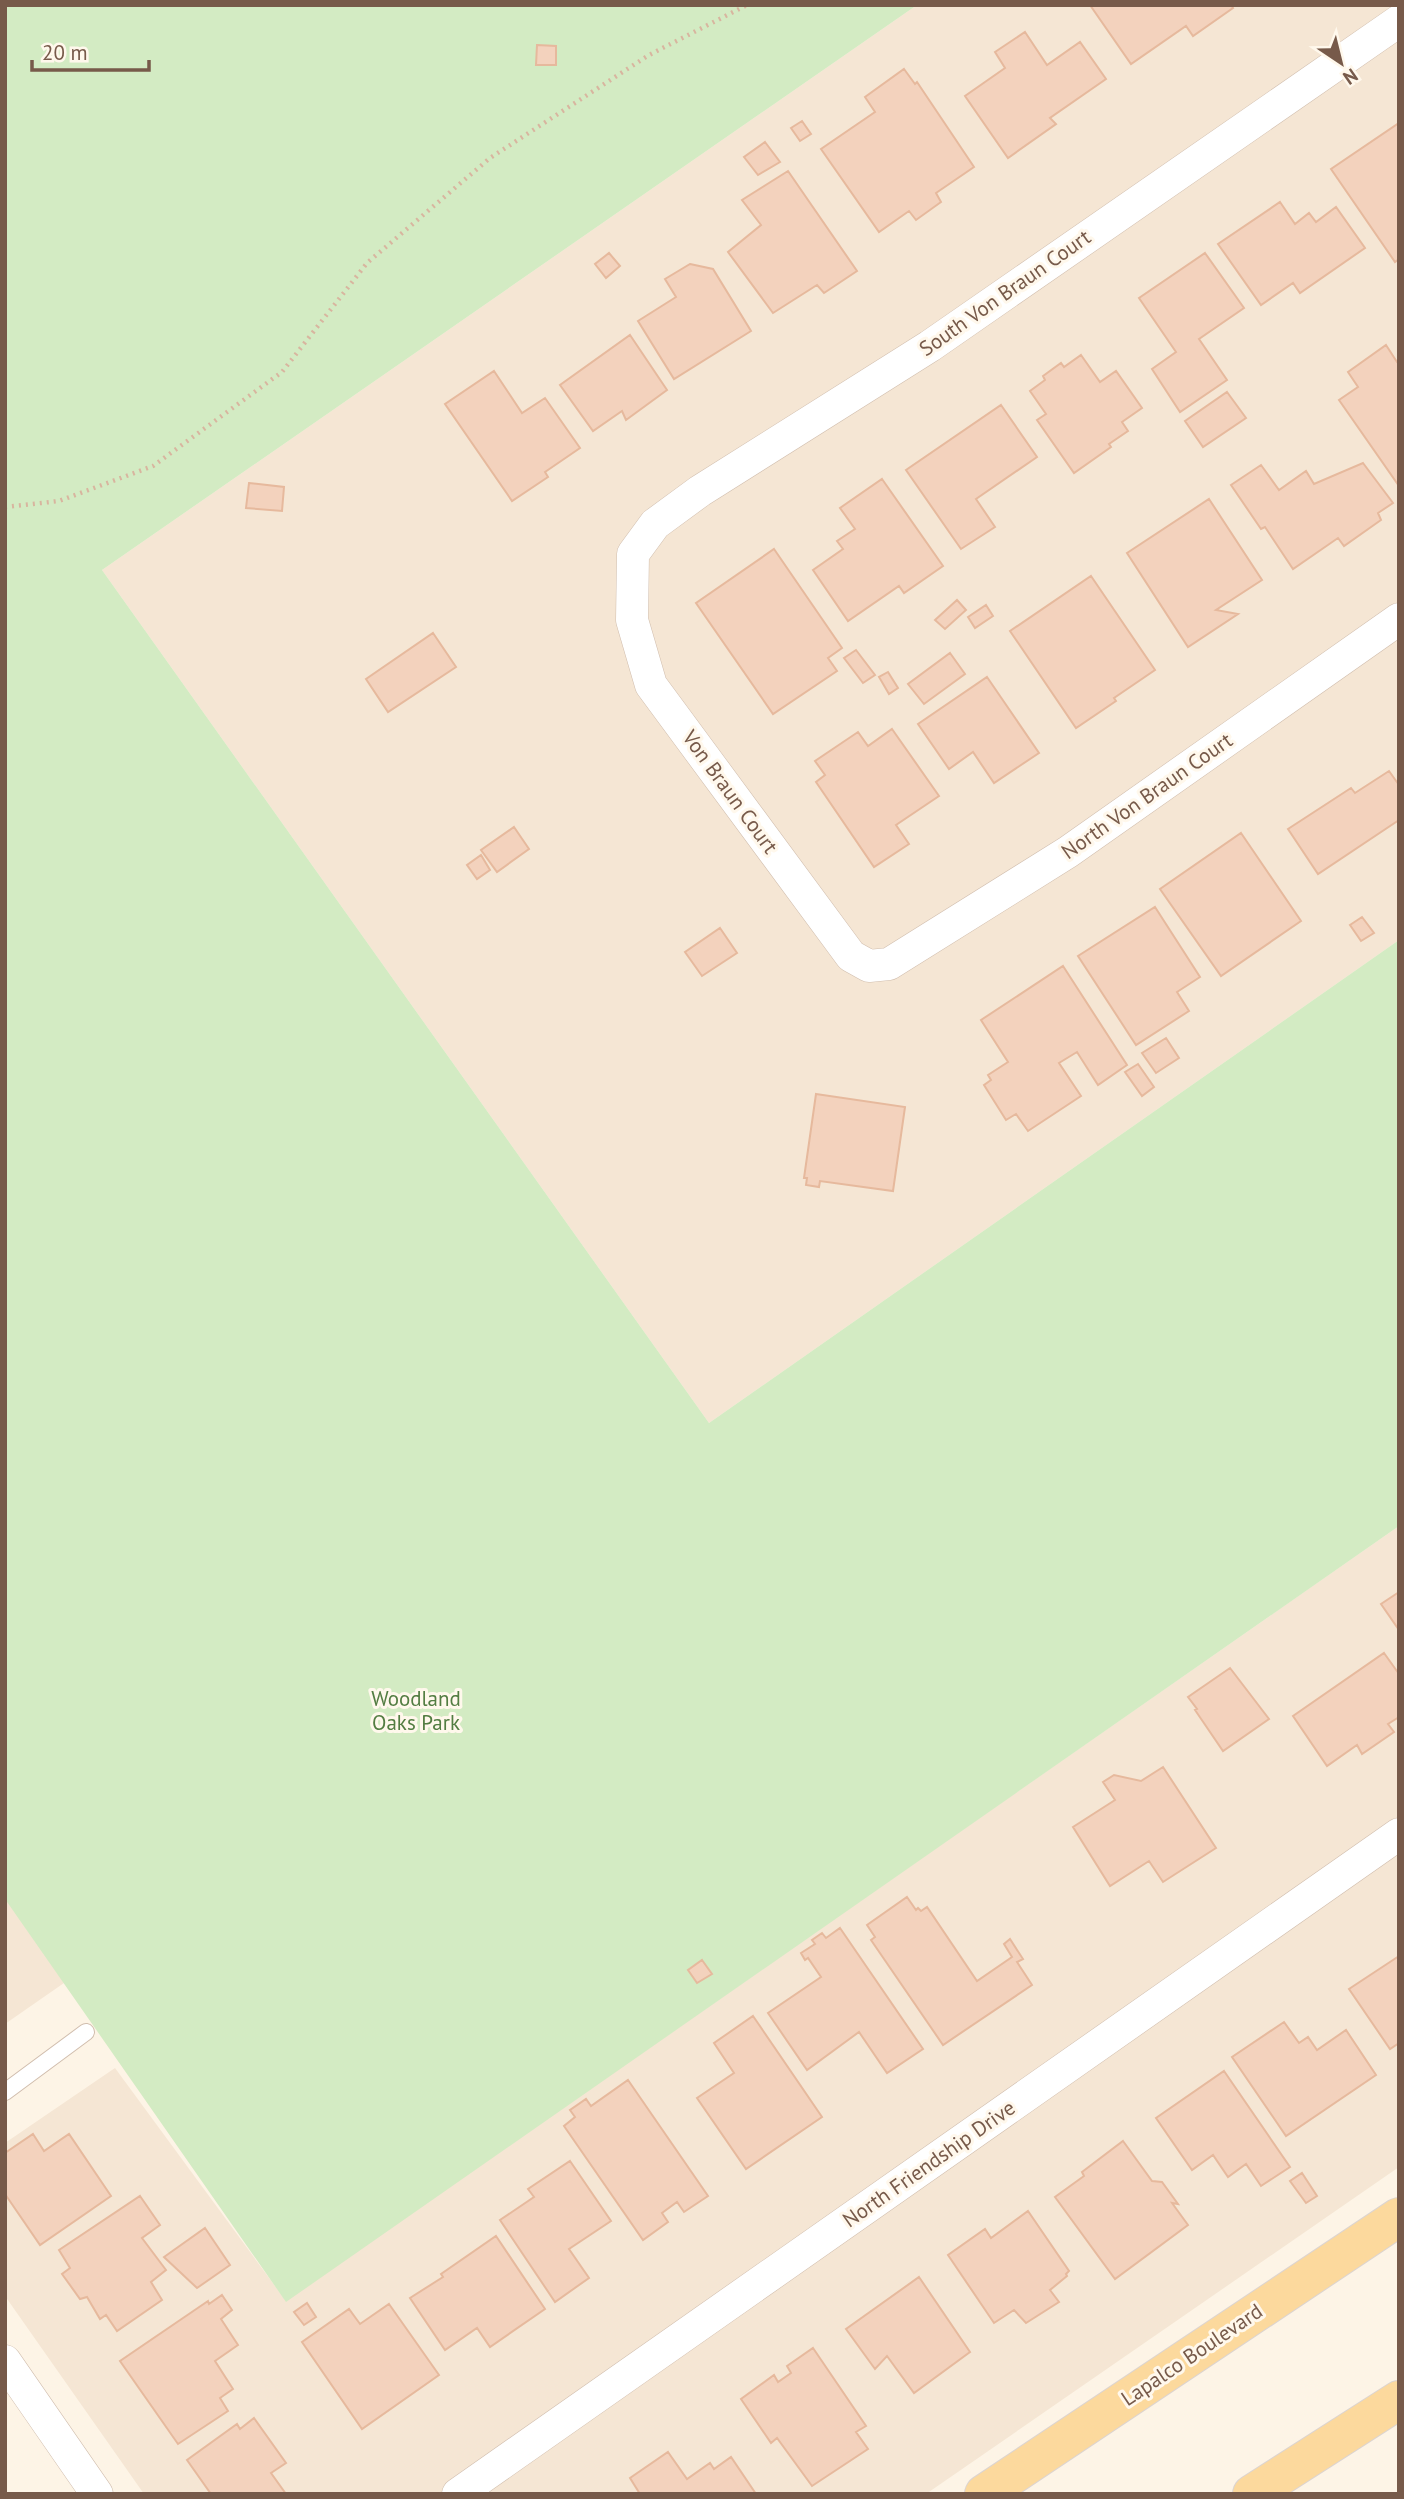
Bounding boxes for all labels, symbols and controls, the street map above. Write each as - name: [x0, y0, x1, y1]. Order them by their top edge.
- scale bar: [32, 28, 149, 72]
- north arrow: [1306, 28, 1376, 98]
- text: 20 m: [42, 39, 88, 66]
- text: N: [1339, 64, 1363, 90]
- street label: South Von Braun Court: [914, 223, 1096, 362]
- street label: Von Braun Court: [676, 724, 784, 859]
- street label: North Von Braun Court: [1056, 726, 1238, 865]
- park label: Woodland Oaks Park: [371, 1685, 461, 1736]
- street label: North Friendship Drive: [837, 2094, 1020, 2233]
- street label: Lapalco Boulevard: [1116, 2297, 1268, 2412]

